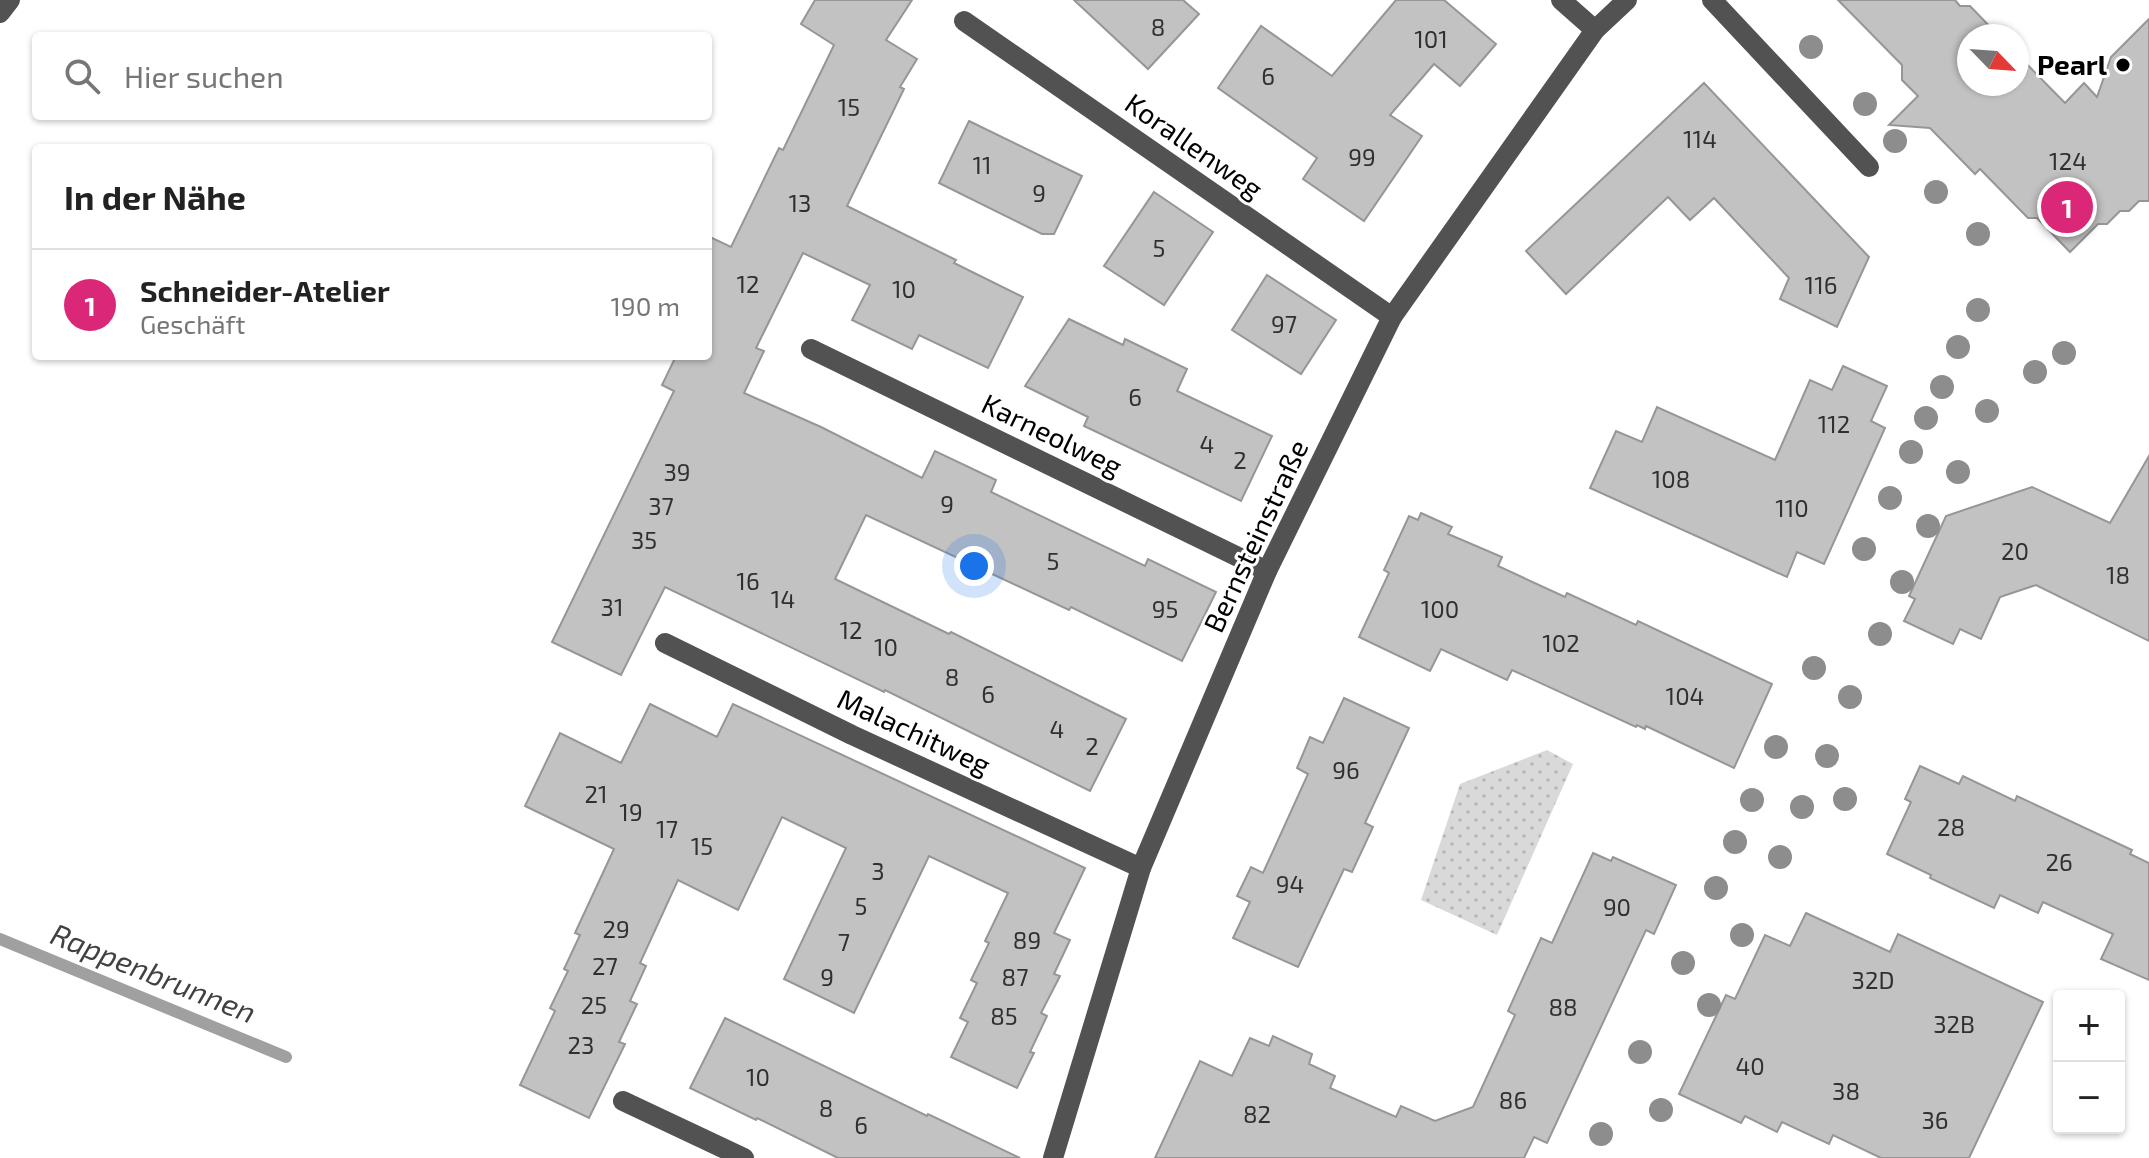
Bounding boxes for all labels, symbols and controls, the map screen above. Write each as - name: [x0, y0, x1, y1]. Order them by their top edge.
- house number: 8: [1151, 12, 1165, 41]
- house number: 101: [1414, 24, 1448, 53]
- north arrow: [1957, 24, 2029, 96]
- search box: [32, 32, 712, 120]
- place label: Pearl: [2037, 47, 2108, 81]
- icon: search: [60, 54, 104, 98]
- marker: Pearl: [2114, 56, 2132, 74]
- text: Hier suchen: [124, 58, 284, 94]
- house number: 6: [1261, 61, 1275, 90]
- street label: Korallenweg: [1119, 85, 1270, 205]
- house number: 15: [838, 92, 860, 121]
- house number: 114: [1683, 124, 1717, 153]
- house number: 99: [1348, 142, 1376, 171]
- house number: 124: [2049, 146, 2087, 175]
- house number: 11: [972, 150, 992, 179]
- text: In der Nähe: [64, 176, 246, 217]
- pin: 1: [2041, 177, 2093, 237]
- house number: 9: [1032, 178, 1046, 207]
- house number: 13: [789, 188, 811, 217]
- house number: 5: [1153, 233, 1165, 262]
- house number: 12: [736, 269, 760, 298]
- house number: 116: [1805, 270, 1837, 299]
- text: Schneider-Atelier: [140, 272, 390, 308]
- house number: 10: [892, 274, 916, 303]
- text: 1: [84, 290, 96, 321]
- text: 190 m: [611, 290, 680, 321]
- text: Geschäft: [140, 308, 245, 339]
- house number: 97: [1271, 309, 1297, 338]
- house number: 6: [1128, 382, 1142, 411]
- street label: Karneolweg: [977, 386, 1129, 483]
- house number: 112: [1818, 409, 1850, 438]
- house number: 4: [1200, 429, 1214, 458]
- street label: Bernsteinstraße: [1196, 434, 1315, 637]
- house number: 2: [1233, 445, 1247, 474]
- house number: 39: [663, 457, 691, 486]
- house number: 108: [1652, 464, 1690, 493]
- house number: 9: [940, 489, 954, 518]
- house number: 37: [648, 491, 674, 520]
- house number: 110: [1775, 493, 1809, 522]
- house number: 35: [631, 525, 657, 554]
- house number: 20: [2001, 536, 2029, 565]
- your location: [954, 546, 994, 586]
- house number: 5: [1047, 546, 1059, 575]
- house number: 18: [2106, 560, 2130, 589]
- house number: 16: [736, 566, 760, 595]
- house number: 14: [771, 584, 795, 613]
- house number: 31: [601, 592, 623, 621]
- house number: 95: [1152, 594, 1178, 623]
- house number: 100: [1421, 594, 1459, 623]
- house number: 12: [839, 615, 863, 644]
- house number: 102: [1542, 628, 1580, 657]
- house number: 10: [874, 632, 898, 661]
- house number: 8: [945, 662, 959, 691]
- house number: 6: [981, 679, 995, 708]
- street label: Malachitweg: [833, 681, 997, 781]
- house number: 104: [1666, 681, 1704, 710]
- house number: 4: [1050, 714, 1064, 743]
- house number: 2: [1085, 731, 1099, 760]
- house number: 96: [1332, 755, 1360, 784]
- house number: 21: [584, 779, 608, 808]
- house number: 19: [619, 797, 643, 826]
- house number: 28: [1937, 812, 1965, 841]
- house number: 17: [656, 814, 678, 843]
- house number: 15: [691, 831, 713, 860]
- house number: 26: [2045, 847, 2073, 876]
- house number: 3: [871, 856, 885, 885]
- house number: 94: [1276, 869, 1304, 898]
- house number: 5: [855, 891, 867, 920]
- house number: 90: [1603, 892, 1631, 921]
- house number: 29: [602, 914, 630, 943]
- water label: Rappenbrunnen: [46, 915, 261, 1030]
- house number: 89: [1013, 925, 1041, 954]
- house number: 7: [838, 927, 850, 956]
- house number: 27: [592, 951, 618, 980]
- house number: 9: [820, 962, 834, 991]
- house number: 87: [1002, 962, 1028, 991]
- house number: 32D: [1852, 965, 1894, 994]
- house number: 25: [581, 990, 607, 1019]
- map controls: [2053, 990, 2125, 1134]
- button: +: [2053, 990, 2125, 1062]
- house number: 88: [1548, 992, 1578, 1021]
- house number: 85: [990, 1001, 1018, 1030]
- house number: 32B: [1933, 1009, 1975, 1038]
- house number: 23: [568, 1030, 594, 1059]
- house number: 40: [1735, 1051, 1765, 1080]
- house number: 10: [746, 1062, 770, 1091]
- button: −: [2053, 1062, 2125, 1134]
- house number: 38: [1832, 1076, 1860, 1105]
- house number: 86: [1499, 1085, 1527, 1114]
- house number: 8: [819, 1093, 833, 1122]
- house number: 82: [1243, 1099, 1271, 1128]
- house number: 36: [1921, 1105, 1949, 1134]
- house number: 6: [854, 1110, 868, 1139]

